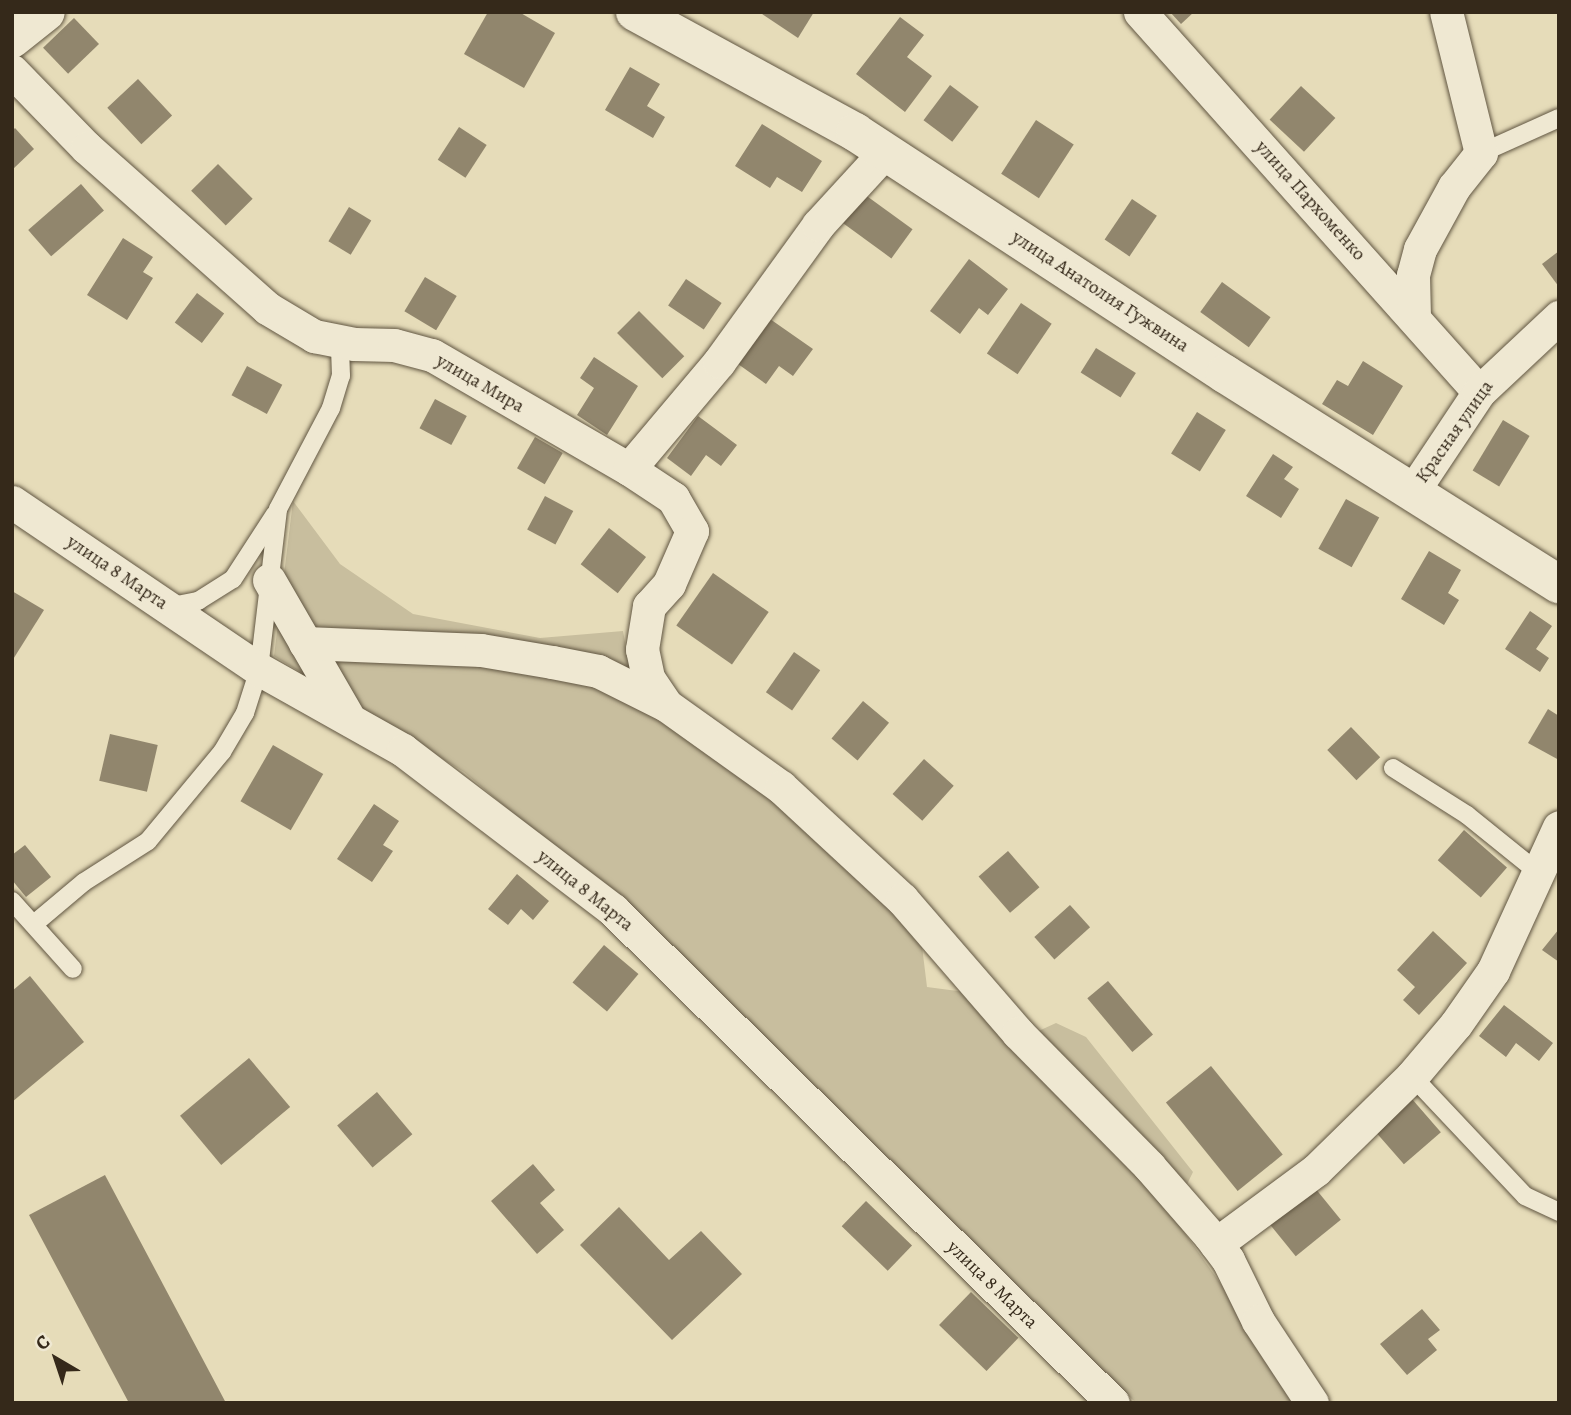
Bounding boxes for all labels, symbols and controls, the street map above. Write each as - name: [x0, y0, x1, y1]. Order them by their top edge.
- street label: улица Пархоменко: [1250, 136, 1370, 266]
- street label: улица Анатолия Гужвина: [1007, 226, 1193, 358]
- street label: улица Мира: [432, 350, 528, 418]
- street label: Красная улица: [1411, 376, 1499, 488]
- street label: улица 8 Марта: [62, 531, 172, 615]
- street label: улица 8 Марта: [532, 845, 638, 937]
- street label: улица 8 Марта: [942, 1236, 1042, 1334]
- north arrow: [21, 1324, 91, 1394]
- text: С: [30, 1329, 56, 1356]

